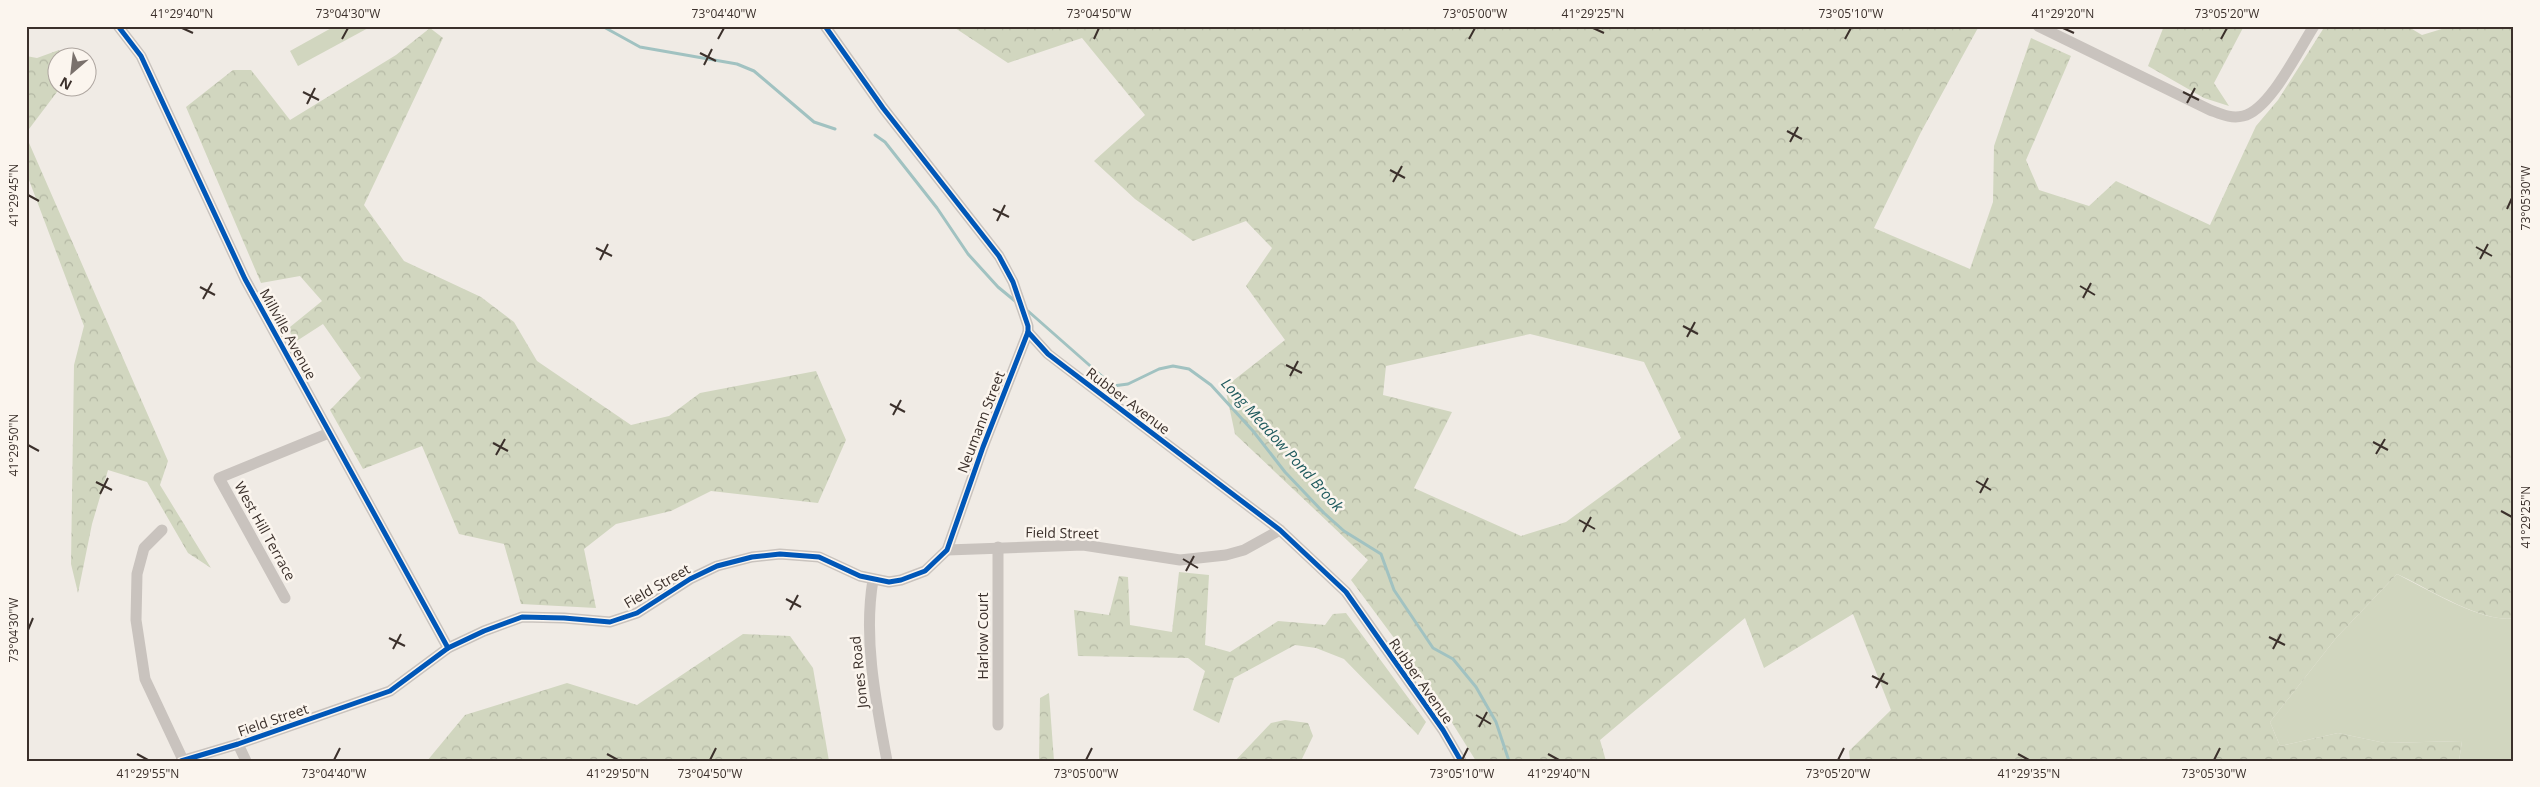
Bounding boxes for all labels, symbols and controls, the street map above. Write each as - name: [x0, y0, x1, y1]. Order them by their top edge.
- text: 41°29'40"N: [151, 5, 213, 22]
- text: 73°04'30"W: [316, 5, 380, 22]
- text: 73°04'40"W: [692, 5, 756, 22]
- text: 73°04'50"W: [1067, 5, 1131, 22]
- text: 73°05'00"W: [1443, 5, 1507, 22]
- text: 41°29'25"N: [1562, 5, 1624, 22]
- text: 73°05'10"W: [1819, 5, 1883, 22]
- text: 41°29'20"N: [2032, 5, 2094, 22]
- text: 73°05'20"W: [2195, 5, 2259, 22]
- north arrow: [48, 48, 98, 98]
- text: N: [56, 73, 75, 95]
- text: 41°29'45"N: [5, 164, 22, 226]
- text: 73°05'30"W: [2517, 166, 2534, 230]
- street label: Millville Avenue: [256, 285, 321, 383]
- street label: Rubber Avenue: [1083, 363, 1174, 438]
- street label: Neumann Street: [952, 368, 1009, 475]
- water label: Long Meadow Pond Brook: [1217, 373, 1349, 516]
- text: 41°29'50"N: [5, 414, 22, 476]
- street label: West Hill Terrace: [230, 478, 300, 584]
- text: 41°29'25"N: [2517, 486, 2534, 548]
- street label: Field Street: [1025, 522, 1099, 543]
- street label: Field Street: [620, 559, 693, 612]
- street label: Harlow Court: [973, 593, 992, 679]
- text: 73°04'30"W: [5, 598, 22, 662]
- street label: Rubber Avenue: [1385, 634, 1458, 727]
- street label: Jones Road: [845, 635, 872, 711]
- street label: Field Street: [235, 699, 311, 740]
- text: 41°29'55"N: [117, 765, 179, 782]
- text: 73°04'40"W: [302, 765, 366, 782]
- text: 41°29'50"N: [587, 765, 649, 782]
- text: 73°04'50"W: [678, 765, 742, 782]
- text: 73°05'00"W: [1054, 765, 1118, 782]
- text: 73°05'10"W: [1430, 765, 1494, 782]
- text: 41°29'40"N: [1528, 765, 1590, 782]
- text: 73°05'20"W: [1806, 765, 1870, 782]
- text: 41°29'35"N: [1998, 765, 2060, 782]
- text: 73°05'30"W: [2182, 765, 2246, 782]

